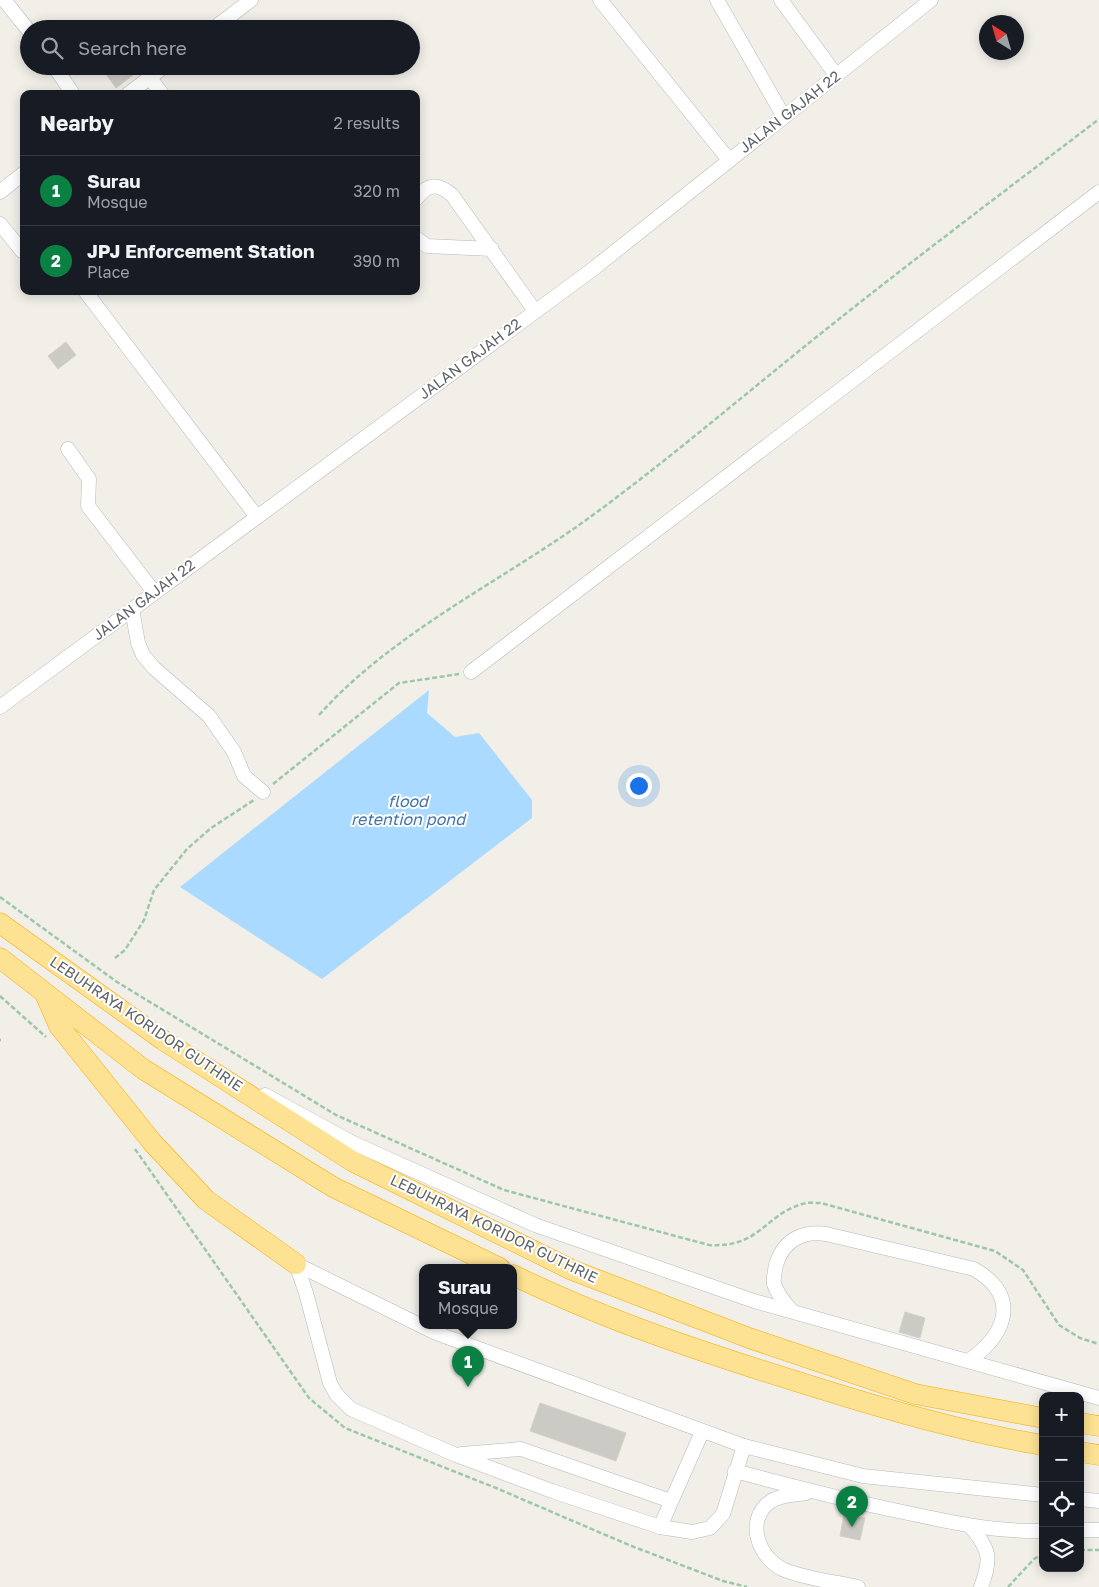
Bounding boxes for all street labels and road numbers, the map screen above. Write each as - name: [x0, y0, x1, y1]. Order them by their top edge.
- street label: JALAN GAJAH 22: [735, 66, 843, 156]
- street label: JALAN GAJAH 22: [415, 314, 524, 402]
- street label: JALAN GAJAH 22: [89, 555, 198, 643]
- street label: LEBUHRAYA KORIDOR GUTHRIE: [47, 952, 246, 1095]
- street label: LEBUHRAYA KORIDOR GUTHRIE: [388, 1170, 601, 1286]

